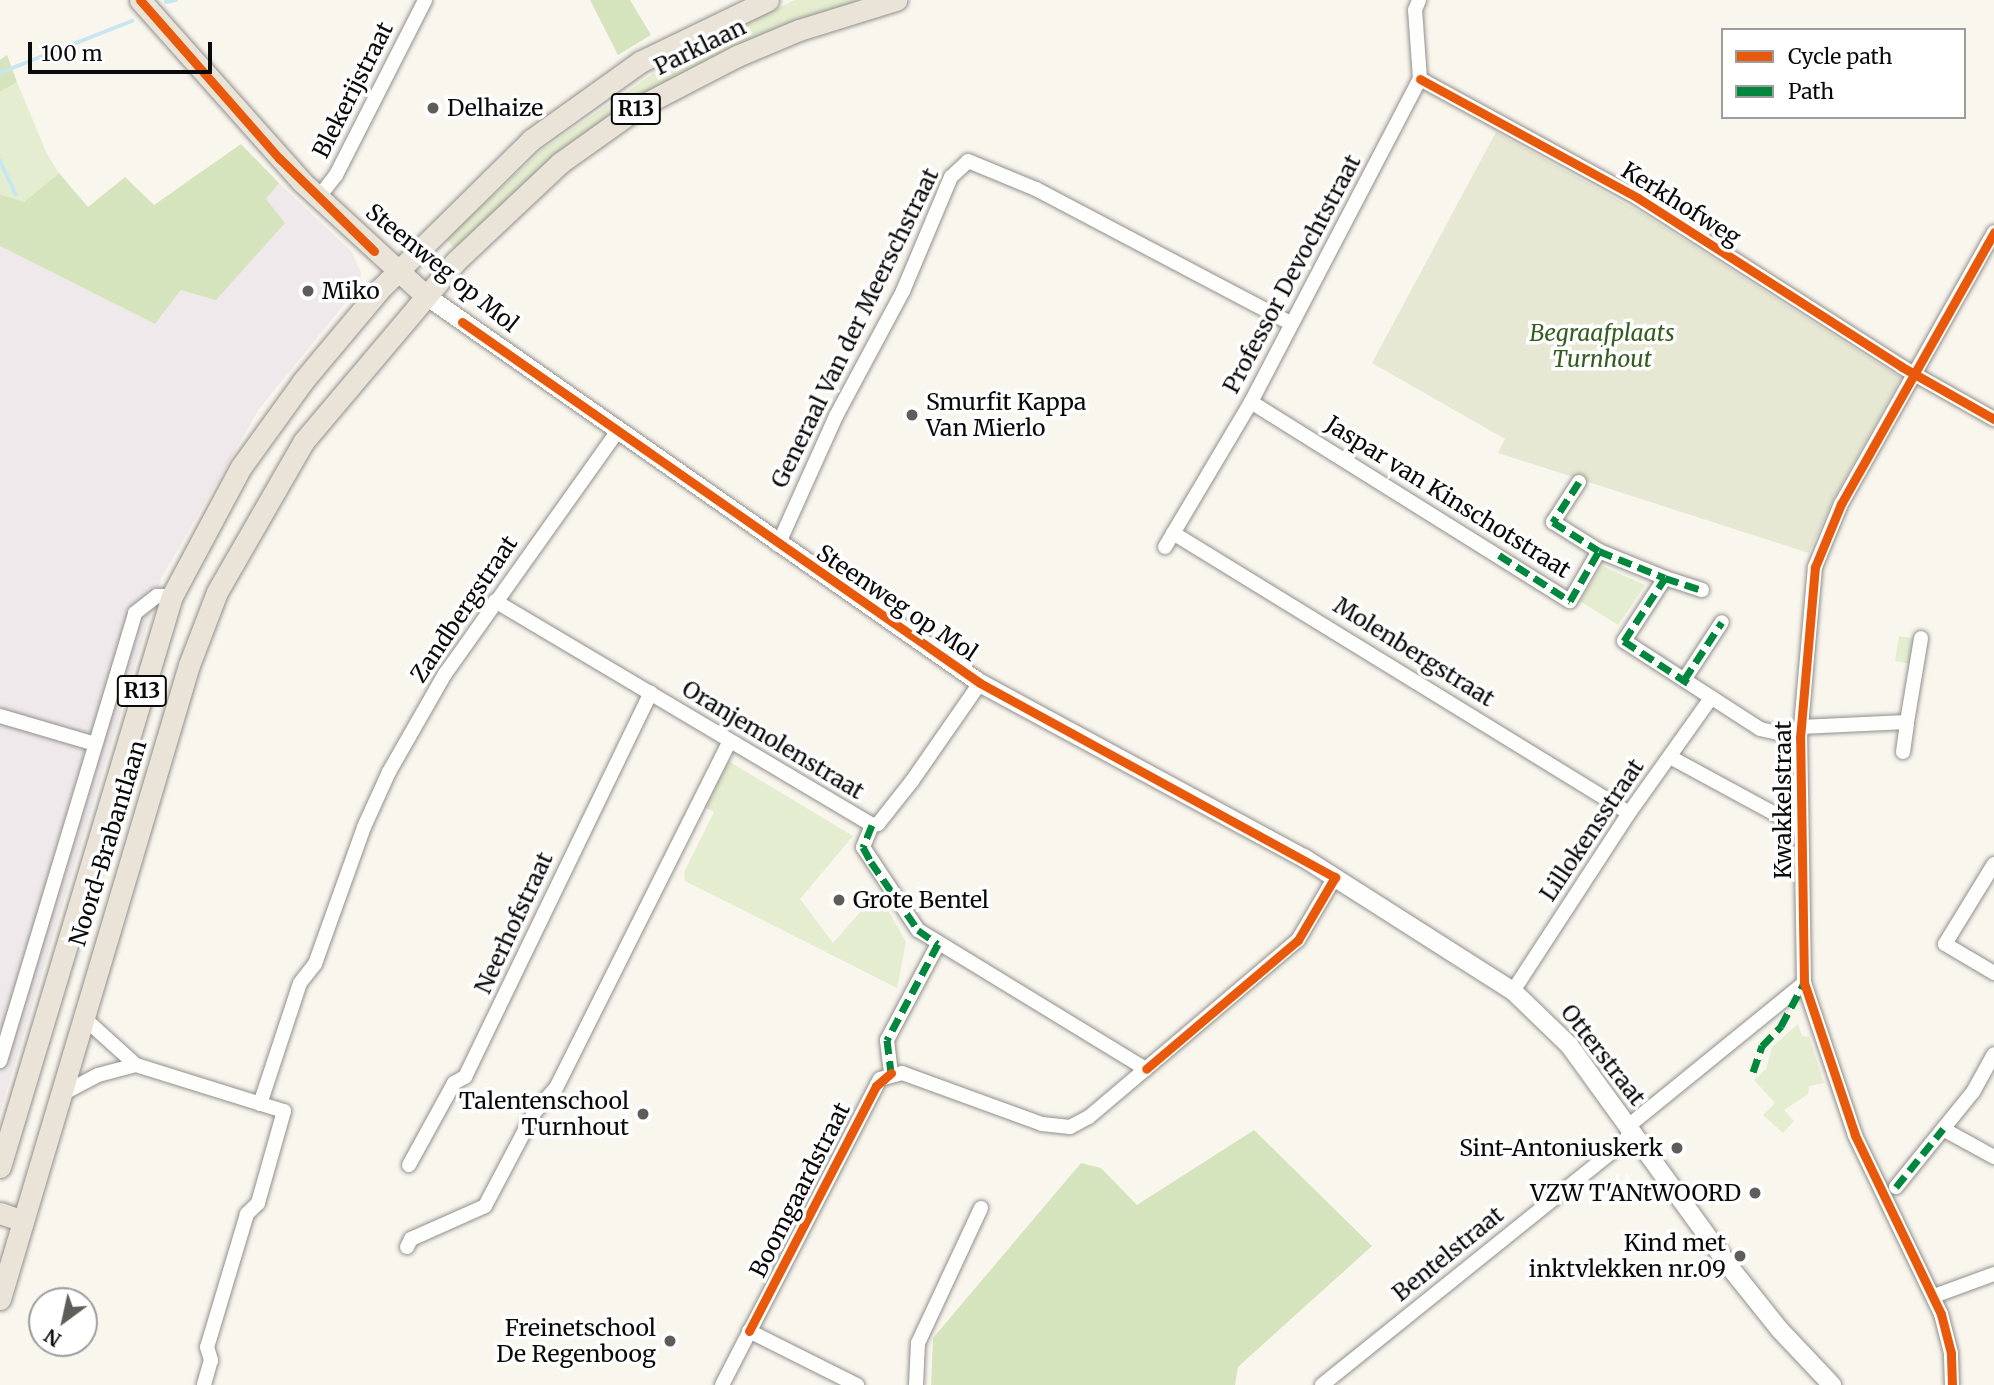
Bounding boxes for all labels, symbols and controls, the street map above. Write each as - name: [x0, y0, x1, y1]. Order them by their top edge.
- street label: Parklaan: [650, 13, 750, 81]
- street label: Blekerijstraat: [307, 18, 399, 162]
- scale bar: [32, 28, 215, 72]
- legend: [1721, 28, 1966, 119]
- text: 100 m: [41, 40, 103, 67]
- text: Cycle path: [1788, 43, 1892, 70]
- text: Path: [1788, 78, 1834, 105]
- road number: R13: [610, 92, 662, 126]
- place label: Delhaize: [447, 94, 543, 122]
- marker: Delhaize: [425, 100, 441, 116]
- street label: Professor Devochtstraat: [1217, 150, 1367, 398]
- street label: Kerkhofweg: [1616, 156, 1746, 252]
- street label: Generaal Van der Meerschstraat: [765, 164, 945, 492]
- street label: Steenweg op Mol: [360, 198, 524, 338]
- place label: Miko: [322, 277, 380, 305]
- marker: Miko: [300, 283, 316, 299]
- park label: Begraafplaats Turnhout: [1529, 319, 1675, 373]
- place label: Smurfit Kappa Van Mierlo: [926, 388, 1086, 442]
- marker: Smurfit Kappa Van Mierlo: [904, 407, 920, 423]
- street label: Jaspar van Kinschotstraat: [1320, 410, 1576, 584]
- street label: Zandbergstraat: [405, 530, 523, 688]
- street label: Steenweg op Mol: [811, 539, 983, 667]
- street label: Molenbergstraat: [1329, 591, 1499, 713]
- road number: R13: [116, 674, 168, 708]
- street label: Oranjemolenstraat: [677, 675, 869, 805]
- street label: Kwakkelstraat: [1769, 721, 1797, 879]
- street label: Noord-Brabantlaan: [64, 737, 152, 949]
- street label: Lillokensstraat: [1534, 754, 1650, 906]
- street label: Neerhofstraat: [469, 848, 559, 998]
- place label: Grote Bentel: [853, 886, 989, 914]
- marker: Grote Bentel: [831, 892, 847, 908]
- street label: Otterstraat: [1555, 999, 1651, 1111]
- place label: Talentenschool Turnhout: [459, 1087, 629, 1141]
- street label: Boomgaardstraat: [744, 1098, 856, 1282]
- marker: Talentenschool Turnhout: [635, 1106, 651, 1122]
- place label: Sint-Antoniuskerk: [1459, 1134, 1663, 1162]
- marker: Sint-Antoniuskerk: [1669, 1140, 1685, 1156]
- place label: VZW T'ANtWOORD: [1530, 1179, 1741, 1207]
- marker: VZW T'ANtWOORD: [1747, 1185, 1763, 1201]
- street label: Bentelstraat: [1387, 1201, 1509, 1307]
- place label: Kind met inktvlekken nr.09: [1529, 1229, 1726, 1283]
- marker: Kind met inktvlekken nr.09: [1732, 1248, 1748, 1264]
- north arrow: [28, 1287, 98, 1357]
- place label: Freinetschool De Regenboog: [496, 1314, 656, 1368]
- text: N: [40, 1324, 65, 1352]
- marker: Freinetschool De Regenboog: [662, 1333, 678, 1349]

